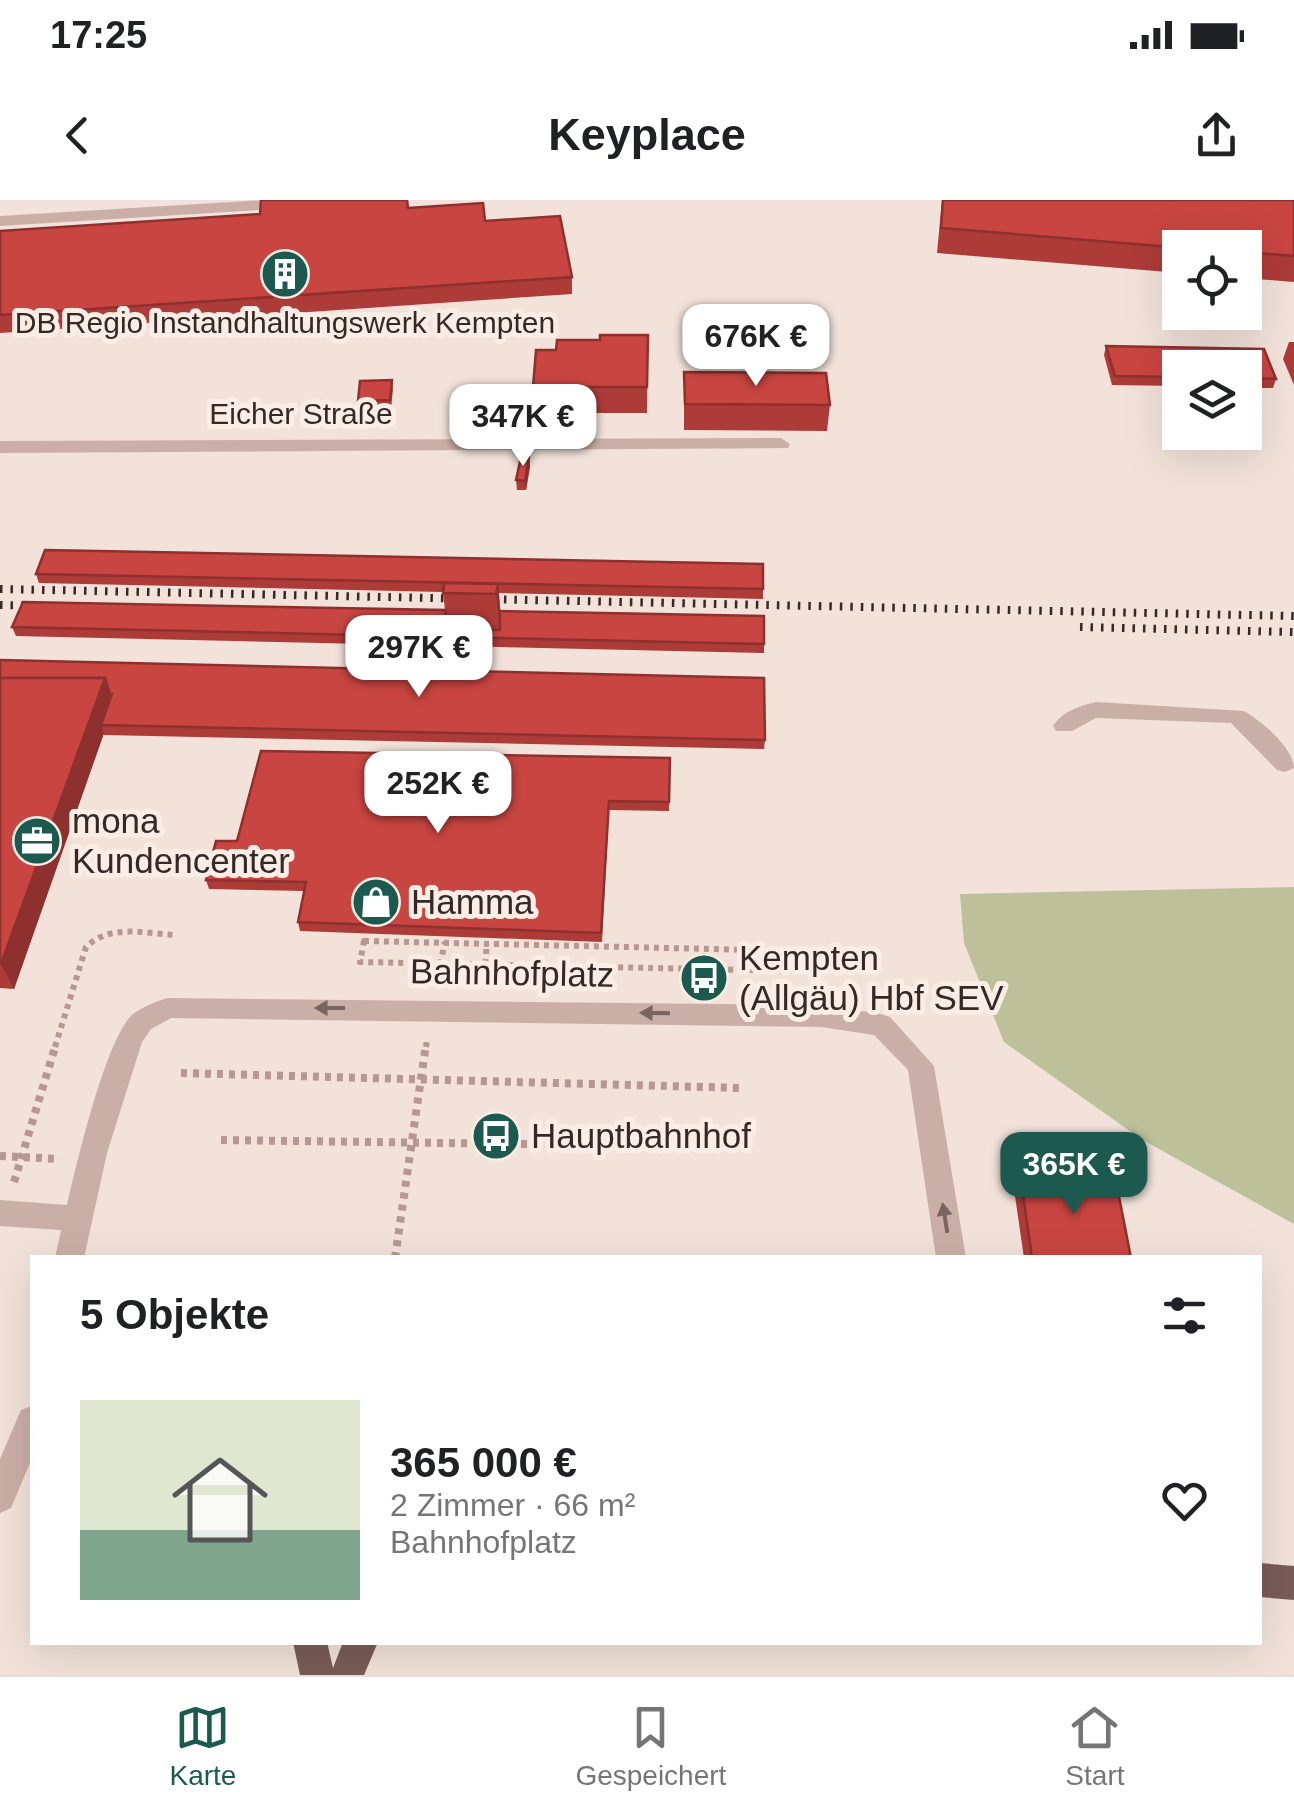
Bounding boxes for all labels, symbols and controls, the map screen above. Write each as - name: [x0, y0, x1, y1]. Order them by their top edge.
- text: 17:25: [50, 14, 147, 56]
- icon: back: [50, 108, 105, 163]
- icon: share: [1189, 108, 1244, 163]
- text: Keyplace: [548, 109, 746, 160]
- map controls: [1162, 230, 1262, 450]
- button: locate: [1162, 230, 1262, 330]
- building icon: DB Regio Instandhaltungswerk Kempten: [259, 248, 311, 300]
- pin: 676K €: [675, 304, 837, 389]
- place label: DB Regio Instandhaltungswerk Kempten: [15, 306, 555, 339]
- text: 676K €: [704, 318, 808, 354]
- button: layers: [1162, 350, 1262, 450]
- pin: 347K €: [442, 384, 604, 469]
- street label: Eicher Straße: [209, 397, 393, 430]
- text: 347K €: [471, 398, 575, 434]
- pin: 297K €: [338, 615, 500, 700]
- text: 297K €: [367, 629, 471, 665]
- pin: 252K €: [357, 751, 519, 836]
- text: 252K €: [386, 765, 490, 801]
- place label: mona Kundencenter: [72, 801, 290, 880]
- office icon: mona Kundencenter: [11, 815, 63, 867]
- shop icon: Hamma: [350, 876, 402, 928]
- place label: Hamma: [411, 882, 534, 921]
- place label: Kempten (Allgäu) Hbf SEV: [739, 938, 1004, 1017]
- street label: Bahnhofplatz: [410, 951, 614, 994]
- bus stop icon: Kempten (Allgäu) Hbf SEV: [678, 952, 730, 1004]
- one-way arrow: [313, 1000, 345, 1016]
- one-way arrow: [638, 1005, 670, 1021]
- bus stop icon: Hauptbahnhof: [470, 1110, 522, 1162]
- place label: Hauptbahnhof: [531, 1116, 751, 1155]
- pin: 365K €: [993, 1132, 1155, 1217]
- text: 365K €: [1022, 1146, 1126, 1182]
- one-way arrow: [937, 1202, 953, 1233]
- icon: filters: [1157, 1288, 1212, 1343]
- text: 5 Objekte: [80, 1291, 269, 1338]
- text: 365 000 €: [390, 1439, 577, 1486]
- icon: home: [160, 1440, 280, 1560]
- icon: heart: [1157, 1473, 1212, 1528]
- text: 2 Zimmer · 66 m²: [390, 1487, 635, 1523]
- text: Bahnhofplatz: [390, 1524, 577, 1560]
- tab: Karte: [169, 1700, 236, 1792]
- tab: Gespeichert: [575, 1700, 726, 1792]
- tab: Start: [1065, 1700, 1125, 1792]

